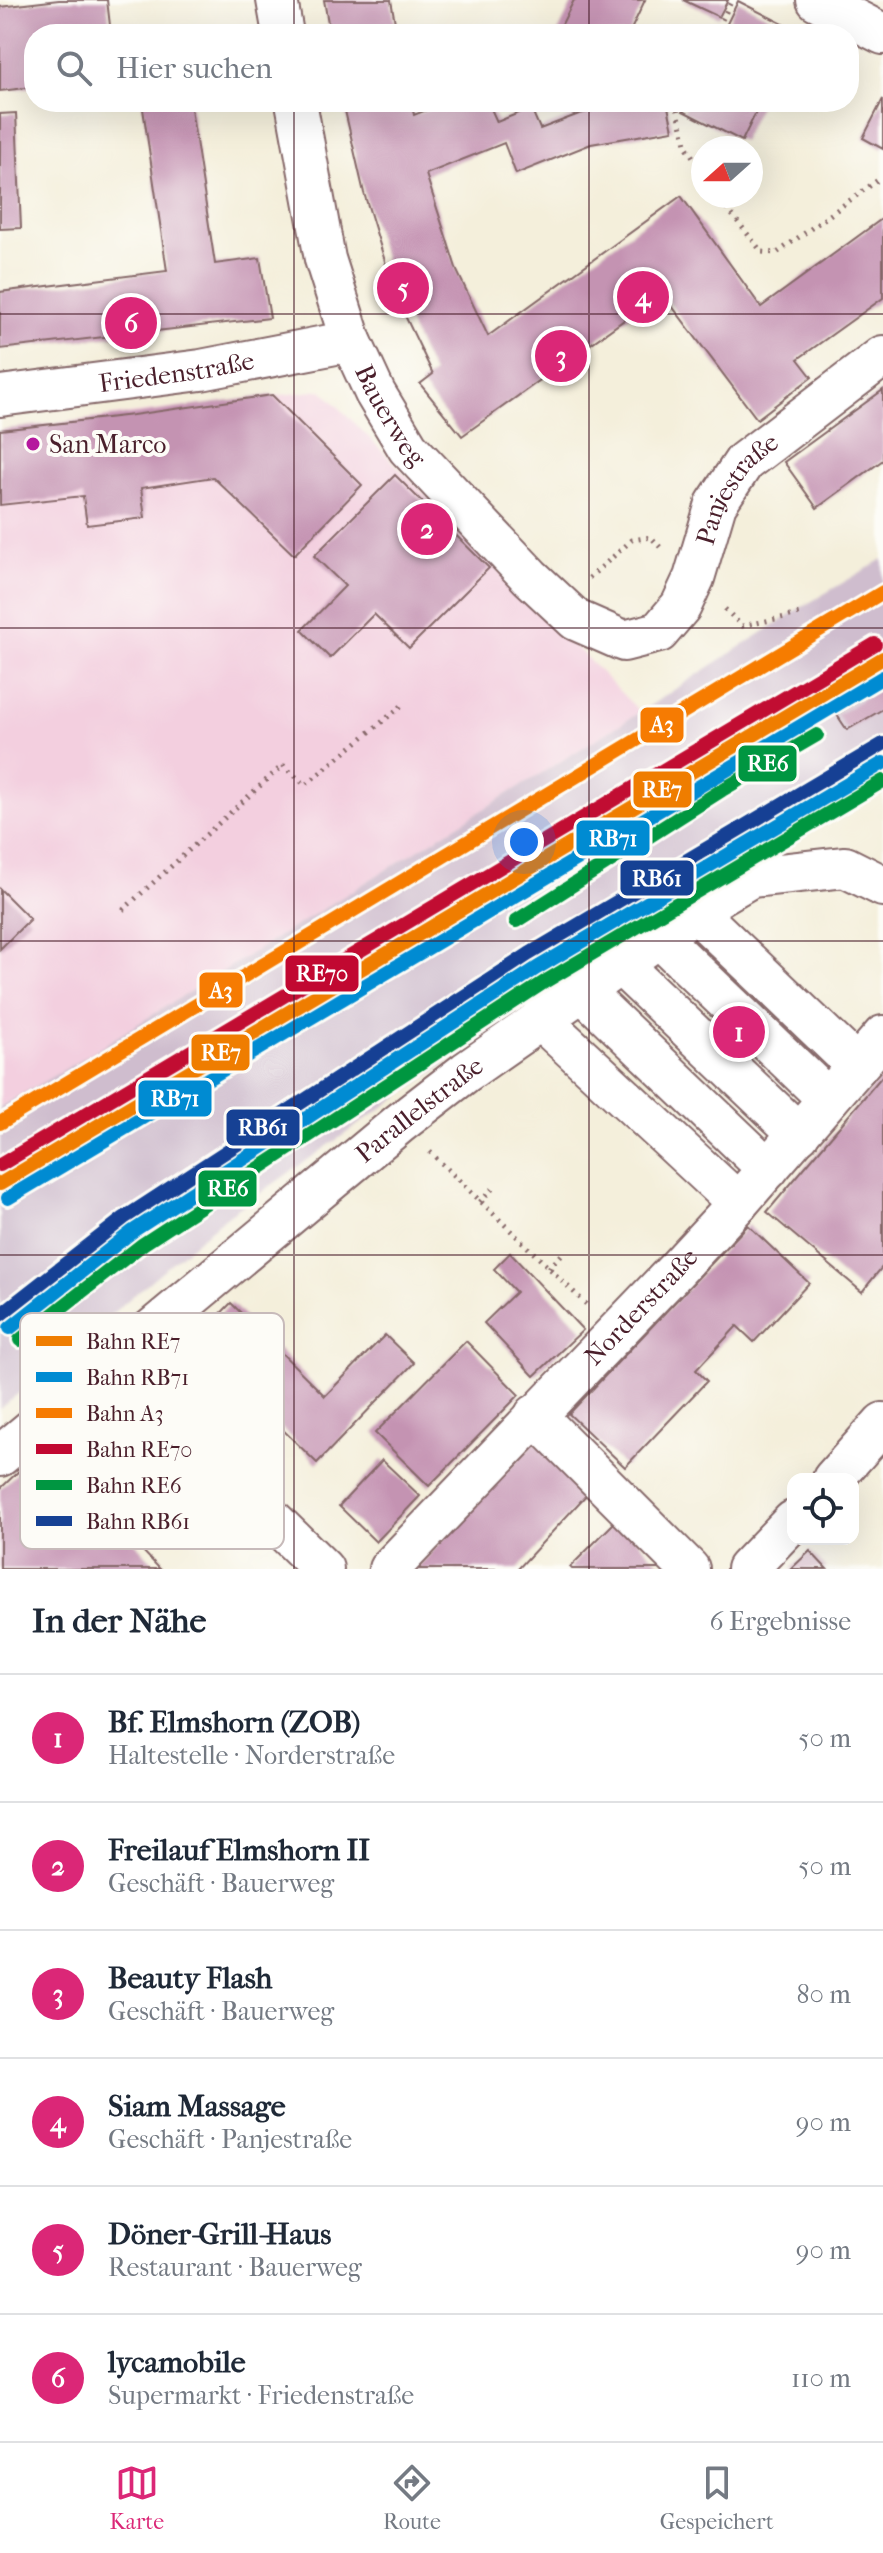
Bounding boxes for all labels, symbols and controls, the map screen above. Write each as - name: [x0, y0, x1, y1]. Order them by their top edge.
- search box: [24, 24, 859, 112]
- icon: search: [52, 46, 96, 90]
- text: Hier suchen: [116, 51, 272, 86]
- north arrow: [691, 136, 763, 208]
- pin: 5: [377, 258, 429, 318]
- pin: 4: [617, 267, 669, 327]
- pin: 6: [105, 293, 157, 353]
- pin: 3: [535, 326, 587, 386]
- street label: Friedenstraße: [97, 345, 257, 399]
- street label: Bauerweg: [349, 360, 433, 474]
- street label: Panjestraße: [689, 426, 784, 548]
- place label: San Marco: [49, 429, 167, 460]
- marker: San Marco: [24, 435, 42, 453]
- pin: 2: [401, 499, 453, 559]
- line badge: A3: [639, 706, 685, 744]
- text: A3: [648, 712, 674, 738]
- line badge: RE6: [737, 744, 798, 783]
- text: RE6: [747, 751, 790, 777]
- line badge: RE7: [632, 770, 693, 809]
- text: RE7: [642, 777, 682, 803]
- line badge: RB71: [575, 819, 651, 857]
- your location: [504, 822, 544, 862]
- text: RB71: [589, 826, 637, 852]
- line badge: RB61: [619, 859, 695, 897]
- text: RB61: [632, 866, 682, 892]
- line badge: RE70: [284, 954, 360, 993]
- text: RE70: [296, 961, 348, 987]
- line badge: A3: [198, 971, 244, 1009]
- text: A3: [207, 978, 233, 1004]
- pin: 1: [713, 1002, 765, 1062]
- line badge: RE7: [190, 1033, 251, 1072]
- text: RE7: [201, 1040, 241, 1066]
- street label: Parallelstraße: [349, 1049, 489, 1169]
- line badge: RB71: [137, 1079, 213, 1118]
- text: RB71: [151, 1086, 199, 1112]
- line badge: RB61: [225, 1108, 301, 1147]
- text: RB61: [238, 1115, 288, 1141]
- line badge: RE6: [197, 1169, 258, 1208]
- text: RE6: [207, 1176, 250, 1202]
- street label: Norderstraße: [578, 1241, 704, 1371]
- legend: [20, 1313, 284, 1549]
- text: Bahn RE7: [86, 1329, 180, 1355]
- text: Bahn RB71: [86, 1365, 189, 1391]
- text: Bahn A3: [86, 1401, 164, 1427]
- text: Bahn RE70: [86, 1437, 192, 1463]
- text: Bahn RE6: [86, 1473, 182, 1499]
- map controls: [787, 1473, 859, 1545]
- button: locate: [787, 1473, 859, 1545]
- text: Bahn RB61: [86, 1509, 190, 1535]
- text: In der Nähe: [32, 1601, 206, 1641]
- text: 6 Ergebnisse: [709, 1606, 851, 1637]
- text: Bf. Elmshorn (ZOB): [108, 1705, 360, 1740]
- text: 1: [53, 1723, 63, 1754]
- text: 50 m: [798, 1723, 851, 1754]
- text: Haltestelle · Norderstraße: [108, 1740, 395, 1771]
- text: Freilauf Elmshorn II: [108, 1833, 370, 1868]
- text: 2: [51, 1851, 65, 1882]
- text: 50 m: [798, 1851, 851, 1882]
- text: Geschäft · Bauerweg: [108, 1868, 334, 1899]
- text: Beauty Flash: [108, 1961, 272, 1996]
- text: 3: [53, 1979, 63, 2010]
- text: 80 m: [796, 1979, 851, 2010]
- text: Geschäft · Bauerweg: [108, 1996, 334, 2027]
- text: Siam Massage: [108, 2089, 286, 2124]
- text: 4: [50, 2107, 66, 2138]
- text: 90 m: [796, 2107, 851, 2138]
- text: Geschäft · Panjestraße: [108, 2124, 352, 2155]
- text: Döner-Grill-Haus: [108, 2217, 331, 2252]
- text: 5: [52, 2235, 64, 2266]
- text: 90 m: [796, 2235, 851, 2266]
- text: Restaurant · Bauerweg: [108, 2252, 362, 2283]
- text: lycamobile: [108, 2345, 246, 2380]
- text: 6: [51, 2363, 65, 2394]
- text: 110 m: [791, 2363, 851, 2394]
- text: Supermarkt · Friedenstraße: [108, 2380, 414, 2411]
- tab: Karte: [109, 2461, 164, 2535]
- tab: Route: [383, 2461, 441, 2535]
- tab: Gespeichert: [660, 2461, 774, 2535]

